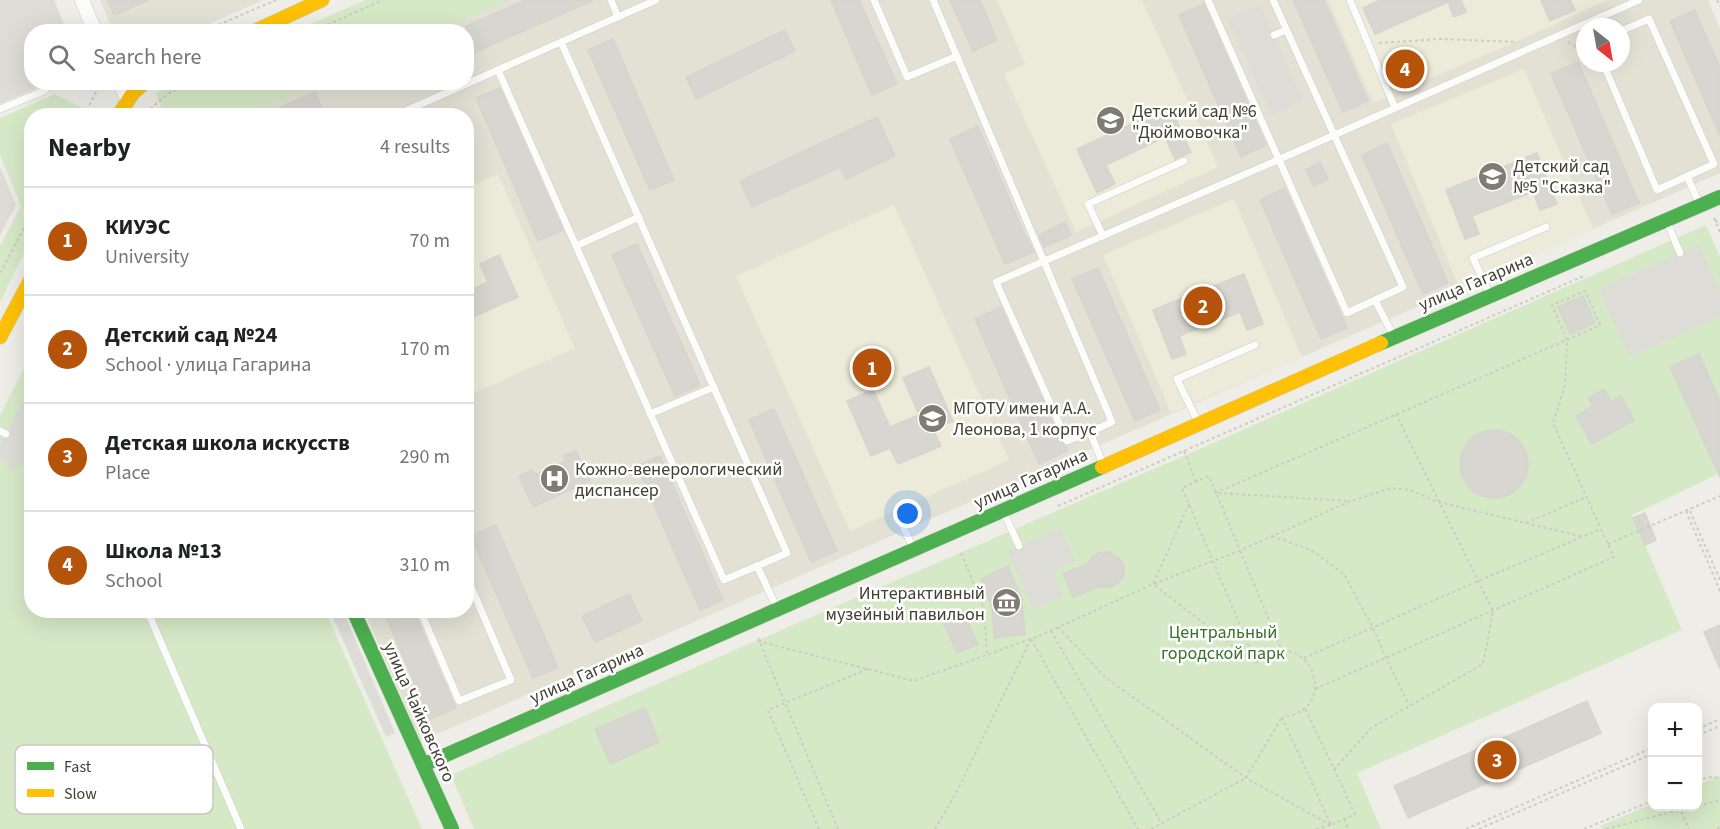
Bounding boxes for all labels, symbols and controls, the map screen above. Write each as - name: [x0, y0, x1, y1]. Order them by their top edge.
- north arrow: [1576, 18, 1630, 72]
- search box: [24, 24, 474, 90]
- icon: search: [45, 41, 78, 74]
- text: Search here: [93, 41, 201, 73]
- pin: 4: [1386, 46, 1424, 92]
- place label: Детский сад №6 "Дюймовочка": [1132, 99, 1257, 145]
- school or university icon: Детский сад №6 "Дюймовочка": [1095, 105, 1127, 137]
- text: Nearby: [48, 129, 131, 166]
- text: 4 results: [380, 133, 450, 161]
- place label: Детский сад №5 "Сказка": [1513, 154, 1611, 200]
- school or university icon: Детский сад №5 "Сказка": [1476, 160, 1508, 192]
- text: КИУЭС: [105, 211, 171, 243]
- text: 1: [62, 227, 73, 255]
- text: 70 m: [410, 227, 450, 255]
- text: University: [105, 243, 189, 271]
- street label: улица Гагарина: [1415, 247, 1537, 317]
- pin: 2: [1184, 284, 1222, 328]
- text: Детский сад №24: [105, 319, 278, 351]
- text: 2: [62, 335, 73, 363]
- text: 170 m: [400, 335, 450, 363]
- pin: 1: [852, 346, 892, 391]
- text: School · улица Гагарина: [105, 351, 311, 379]
- place label: МГОТУ имени А.А. Леонова, 1 корпус: [953, 396, 1097, 442]
- school or university icon: МГОТУ имени А.А. Леонова, 1 корпус: [916, 402, 948, 434]
- text: Детская школа искусств: [105, 427, 350, 459]
- text: 3: [62, 443, 73, 471]
- text: 290 m: [400, 443, 450, 471]
- street label: улица Гагарина: [970, 443, 1092, 515]
- place label: Кожно-венерологический диспансер: [575, 457, 782, 503]
- text: Place: [105, 459, 150, 487]
- hospital icon: Кожно-венерологический диспансер: [538, 463, 570, 495]
- your location: [893, 499, 922, 528]
- text: Школа №13: [105, 535, 222, 567]
- text: 4: [62, 551, 73, 579]
- text: 310 m: [400, 551, 450, 579]
- text: School: [105, 567, 162, 595]
- place label: Интерактивный музейный павильон: [826, 581, 985, 627]
- museum icon: Интерактивный музейный павильон: [990, 587, 1022, 619]
- park label: Центральный городской парк: [1161, 620, 1285, 666]
- street label: улица Чайковского: [377, 638, 461, 786]
- street label: улица Гагарина: [526, 638, 648, 710]
- map controls: [1648, 703, 1702, 811]
- button: +: [1648, 703, 1702, 757]
- pin: 3: [1478, 738, 1516, 783]
- legend: [15, 745, 213, 814]
- text: Fast: [64, 756, 92, 778]
- button: −: [1648, 757, 1702, 811]
- text: Slow: [64, 783, 97, 805]

